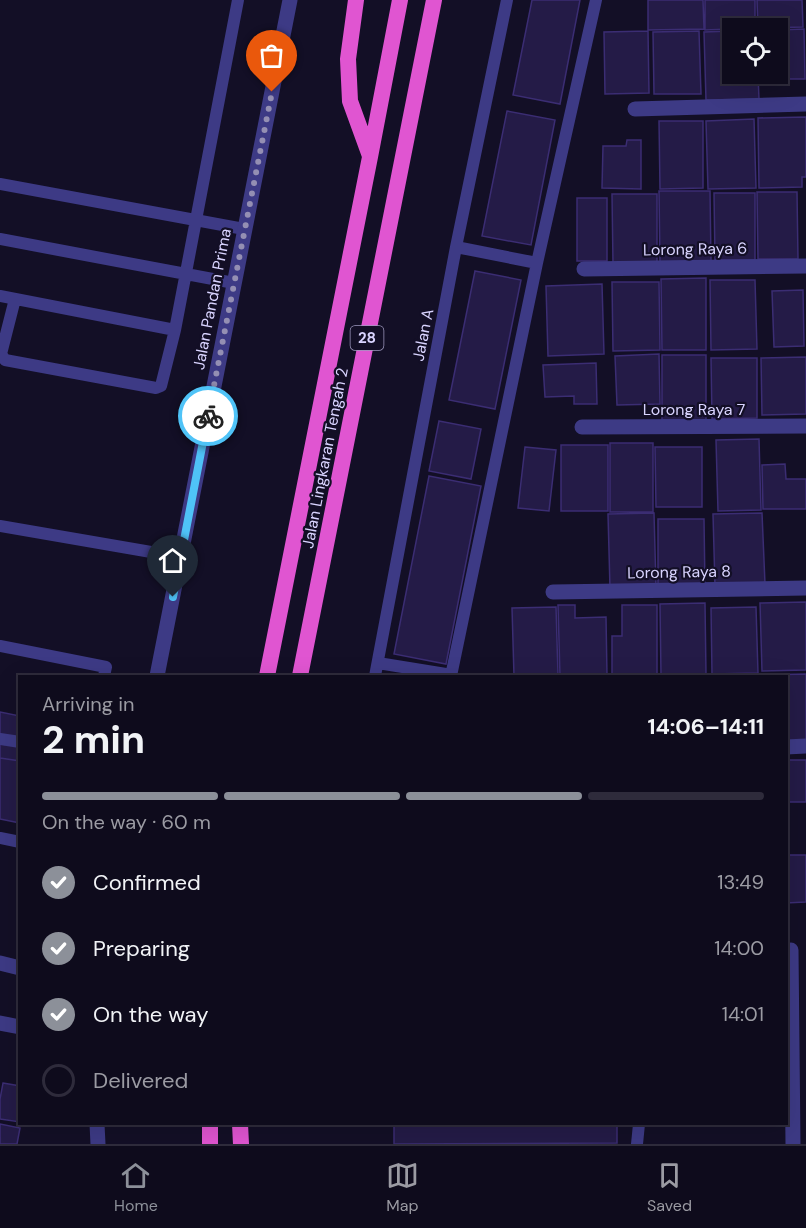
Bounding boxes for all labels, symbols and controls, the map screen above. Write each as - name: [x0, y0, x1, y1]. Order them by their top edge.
- map controls: [722, 18, 788, 84]
- button: locate: [722, 18, 788, 84]
- pin: [246, 30, 297, 92]
- icon: bag: [255, 39, 288, 72]
- street label: Jalan Pandan Prima: [188, 227, 236, 371]
- street label: Lorong Raya 6: [643, 238, 747, 260]
- street label: Jalan A: [408, 307, 438, 363]
- road number: 28: [350, 326, 384, 350]
- street label: Jalan Lingkaran Tengah 2: [297, 366, 353, 550]
- courier: [178, 386, 238, 446]
- street label: Lorong Raya 7: [643, 399, 745, 420]
- icon: bike: [192, 400, 225, 433]
- pin: [147, 535, 198, 597]
- icon: home: [156, 544, 189, 577]
- street label: Lorong Raya 8: [627, 561, 731, 583]
- text: Arriving in: [42, 691, 134, 717]
- text: 14:06–14:11: [647, 712, 764, 741]
- text: 2 min: [42, 714, 145, 765]
- text: On the way · 60 m: [42, 809, 211, 835]
- icon: check: [42, 866, 75, 899]
- text: Confirmed: [93, 868, 201, 897]
- text: 13:49: [717, 869, 764, 895]
- icon: check: [42, 932, 75, 965]
- text: Preparing: [93, 934, 190, 963]
- text: 14:00: [714, 935, 764, 961]
- icon: check: [42, 998, 75, 1031]
- text: On the way: [93, 1000, 208, 1029]
- text: 14:01: [722, 1001, 764, 1027]
- text: Delivered: [93, 1066, 188, 1095]
- tab: Home: [114, 1159, 158, 1216]
- tab: Map: [386, 1159, 419, 1216]
- tab: Saved: [647, 1159, 692, 1216]

